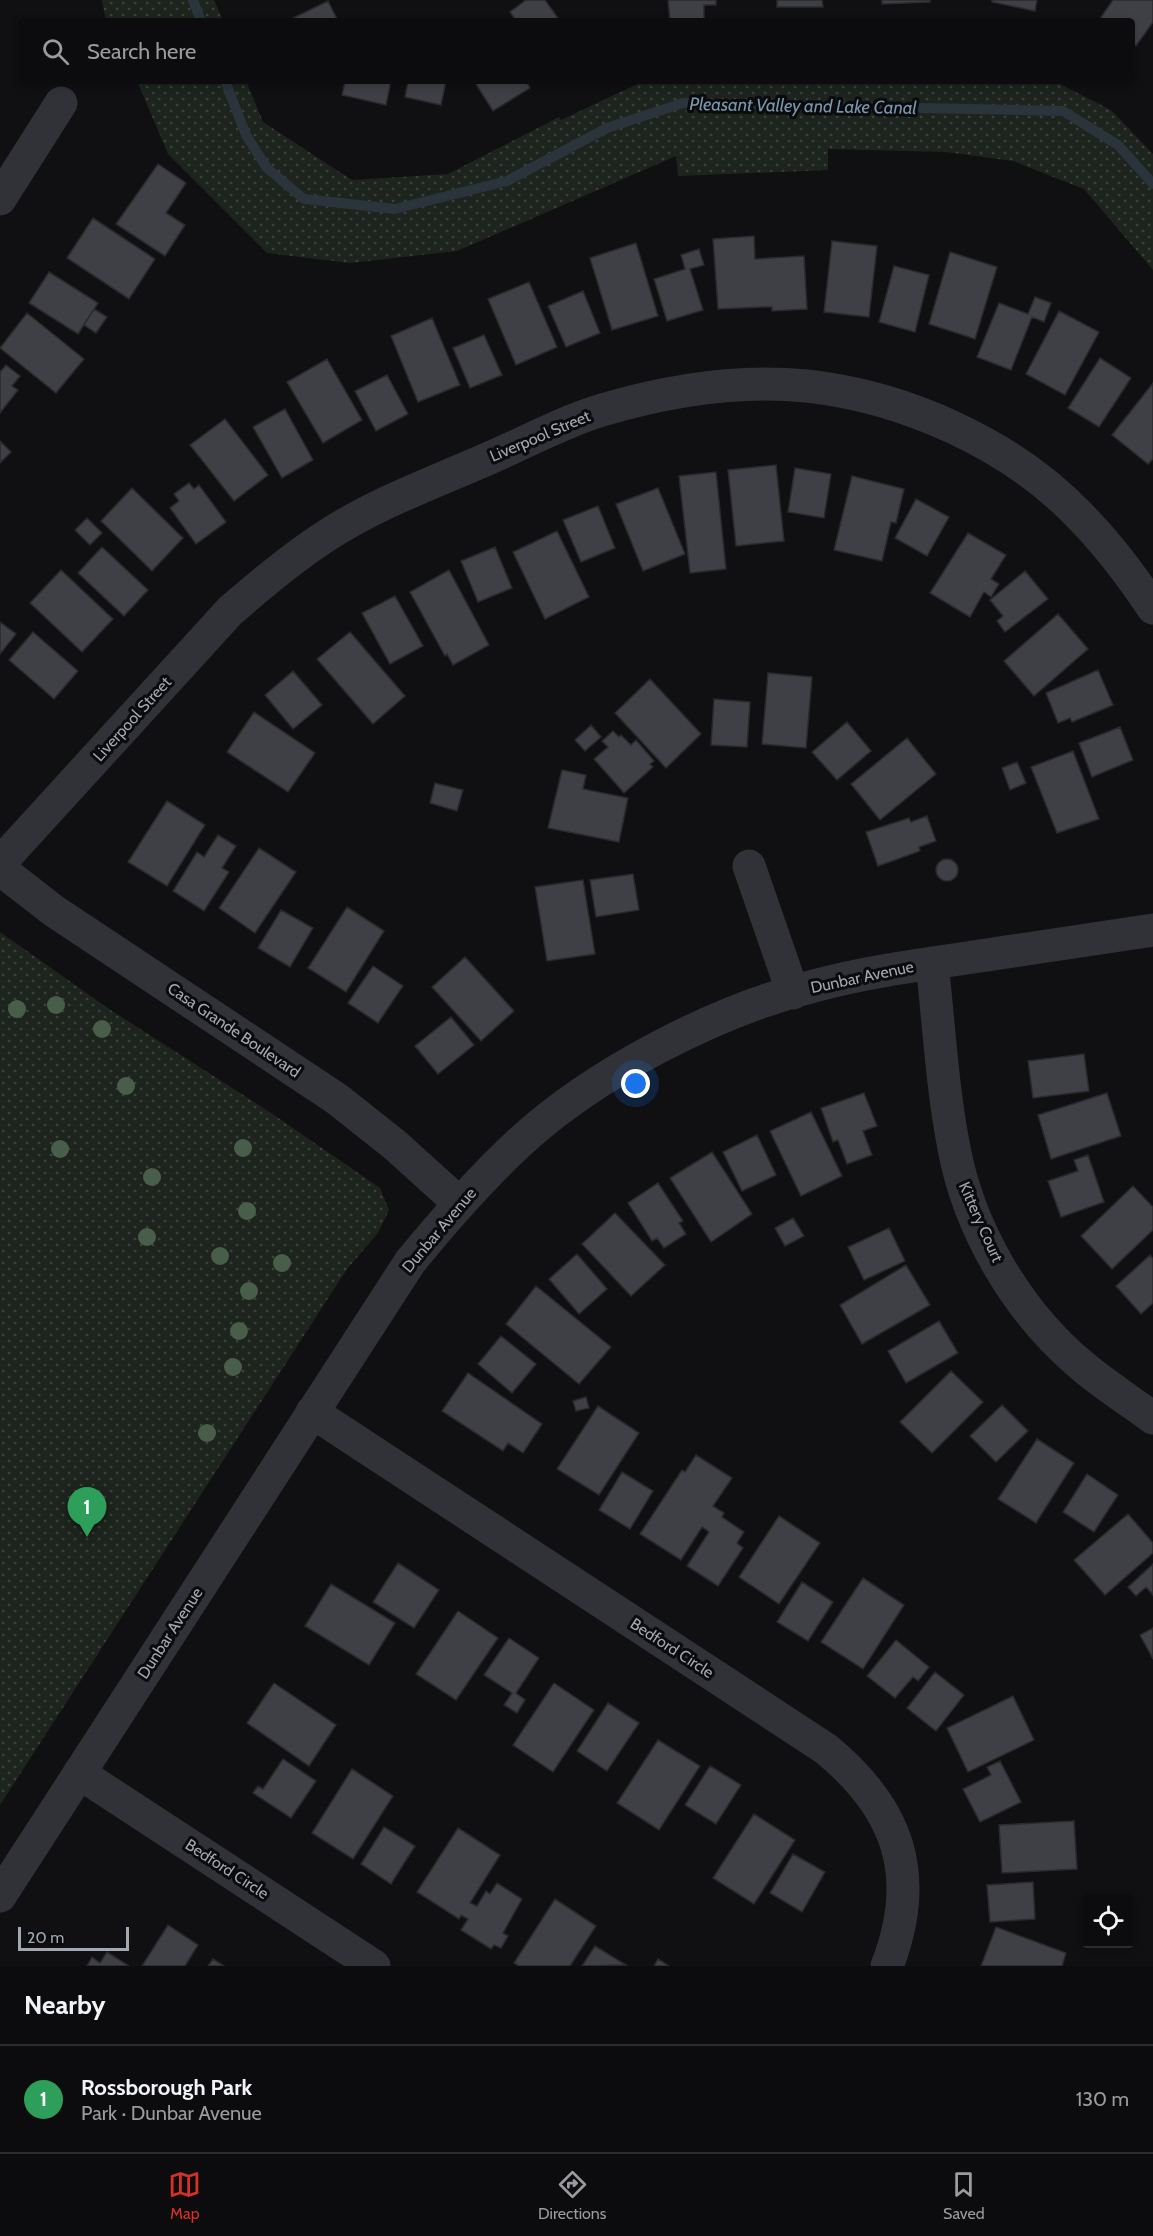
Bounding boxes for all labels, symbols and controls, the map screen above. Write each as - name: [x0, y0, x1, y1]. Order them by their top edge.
- search box: [18, 18, 1135, 84]
- icon: search: [39, 35, 72, 68]
- text: Search here: [87, 38, 196, 65]
- water label: Pleasant Valley and Lake Canal: [689, 93, 918, 119]
- street label: Liverpool Street: [487, 406, 594, 466]
- street label: Liverpool Street: [89, 672, 175, 765]
- street label: Dunbar Avenue: [809, 957, 915, 997]
- street label: Casa Grande Boulevard: [164, 978, 304, 1082]
- your location: [621, 1069, 650, 1098]
- street label: Kittery Court: [955, 1179, 1007, 1266]
- street label: Dunbar Avenue: [398, 1184, 480, 1276]
- pin: 1: [68, 1488, 106, 1537]
- street label: Dunbar Avenue: [133, 1584, 207, 1682]
- street label: Bedford Circle: [627, 1614, 717, 1682]
- street label: Bedford Circle: [182, 1835, 272, 1903]
- map controls: [1081, 1894, 1135, 1948]
- button: locate: [1081, 1894, 1135, 1948]
- scale bar: [18, 1924, 129, 1952]
- text: 20 m: [27, 1928, 64, 1947]
- text: Nearby: [24, 1989, 105, 2021]
- text: Rossborough Park: [81, 2074, 252, 2101]
- text: 1: [40, 2087, 47, 2111]
- text: 130 m: [1076, 2087, 1129, 2111]
- text: Park · Dunbar Avenue: [81, 2101, 262, 2125]
- tab: Map: [168, 2168, 201, 2223]
- tab: Directions: [538, 2168, 606, 2223]
- tab: Saved: [943, 2168, 985, 2223]

